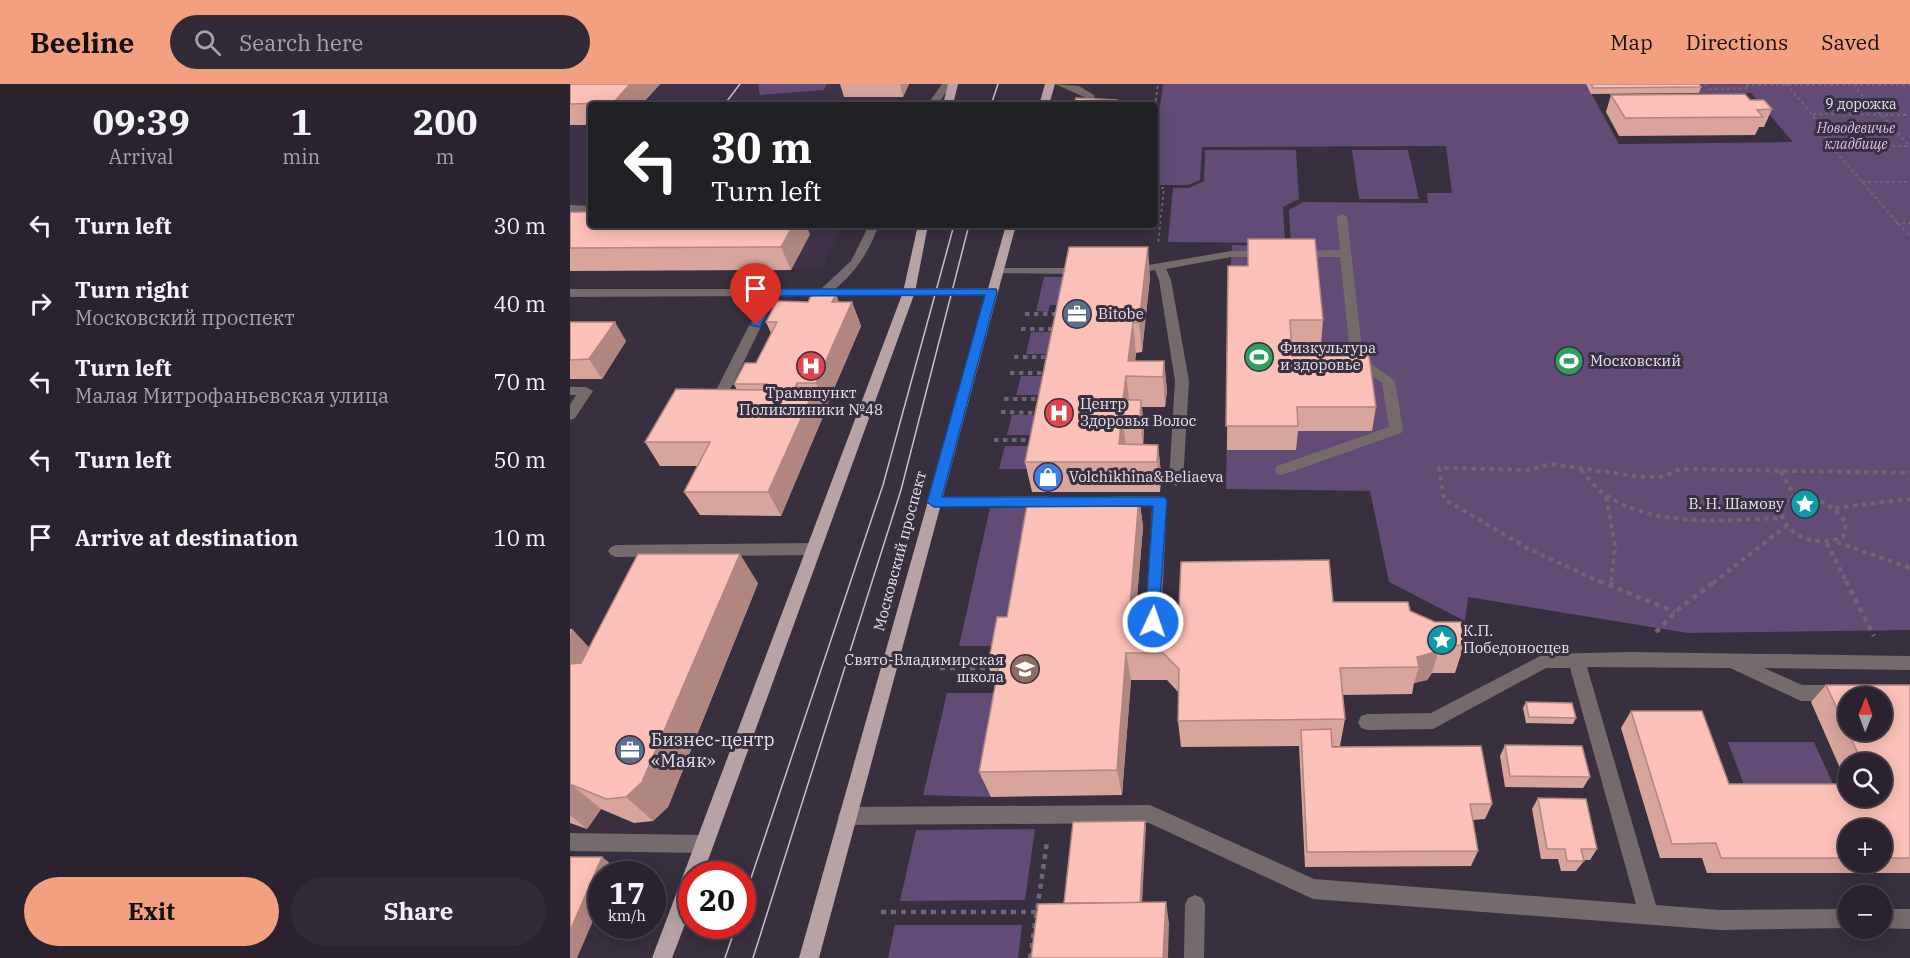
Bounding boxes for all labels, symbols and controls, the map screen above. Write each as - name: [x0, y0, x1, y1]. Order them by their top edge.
- search box: [170, 15, 590, 69]
- text: Beeline: [30, 24, 134, 61]
- icon: search: [191, 26, 224, 59]
- text: Search here: [239, 28, 363, 57]
- text: Map: [1610, 28, 1653, 56]
- text: Directions: [1686, 28, 1788, 56]
- text: Saved: [1821, 28, 1880, 56]
- street label: 9 дорожка: [1825, 95, 1897, 113]
- text: 09:39: [92, 98, 190, 145]
- text: 1: [290, 98, 312, 145]
- text: 200: [413, 98, 478, 145]
- park label: Новодевичье кладбище: [1816, 119, 1896, 153]
- text: 30 m: [711, 120, 812, 175]
- icon: left: [612, 126, 690, 204]
- text: Arrival: [109, 143, 174, 170]
- text: min: [282, 143, 320, 170]
- text: m: [436, 143, 455, 170]
- text: Turn left: [711, 173, 822, 208]
- icon: left: [24, 209, 57, 242]
- text: Turn left: [75, 211, 171, 240]
- text: 30 m: [494, 211, 546, 240]
- pin: [730, 263, 781, 325]
- icon: arrive: [739, 272, 772, 305]
- text: Turn right: [75, 275, 189, 304]
- icon: right: [24, 287, 57, 320]
- text: 40 m: [494, 289, 546, 318]
- office icon: Bitobe: [1061, 298, 1093, 330]
- text: Московский проспект: [75, 304, 295, 331]
- place label: Bitobe: [1098, 304, 1144, 323]
- place label: Физкультура и здоровье: [1280, 338, 1376, 374]
- sports icon: Физкультура и здоровье: [1243, 341, 1275, 373]
- sports icon: Московский: [1553, 345, 1585, 377]
- hospital icon: Трамвпункт Поликлиники №48: [795, 350, 827, 382]
- place label: Московский: [1590, 351, 1681, 370]
- text: Turn left: [75, 353, 171, 382]
- icon: left: [24, 365, 57, 398]
- text: 70 m: [494, 367, 546, 396]
- text: Малая Митрофаньевская улица: [75, 382, 389, 409]
- place label: Трамвпункт Поликлиники №48: [739, 383, 883, 419]
- place label: Центр Здоровья Волос: [1080, 394, 1197, 430]
- hospital icon: Центр Здоровья Волос: [1043, 397, 1075, 429]
- icon: left: [24, 443, 57, 476]
- text: Turn left: [75, 445, 171, 474]
- text: 50 m: [494, 445, 546, 474]
- shop icon: Volchikhina&Beliaeva: [1032, 461, 1064, 493]
- place label: Volchikhina&Beliaeva: [1069, 467, 1224, 486]
- street label: Московский проспект: [869, 469, 930, 633]
- place icon: В. Н. Шамову: [1789, 488, 1821, 520]
- place label: В. Н. Шамову: [1688, 494, 1784, 513]
- icon: arrive: [24, 521, 57, 554]
- text: Arrive at destination: [75, 523, 298, 552]
- text: 10 m: [494, 523, 546, 552]
- position arrow: [1121, 590, 1185, 654]
- place label: К.П. Победоносцев: [1463, 621, 1570, 657]
- place icon: К.П. Победоносцев: [1426, 624, 1458, 656]
- place label: Свято-Владимирская школа: [845, 650, 1004, 686]
- school or university icon: Свято-Владимирская школа: [1009, 653, 1041, 685]
- north arrow: [1838, 687, 1892, 741]
- map controls: [1838, 687, 1892, 939]
- place label: Бизнес-центр «Маяк»: [651, 728, 775, 772]
- office icon: Бизнес-центр «Маяк»: [614, 734, 646, 766]
- button: search: [1838, 753, 1892, 807]
- button: +: [1838, 819, 1892, 873]
- speed limit sign: 20: [678, 861, 756, 939]
- text: 17: [609, 873, 645, 912]
- button: Exit: [24, 877, 279, 946]
- button: Share: [291, 877, 546, 946]
- button: −: [1838, 885, 1892, 939]
- text: km/h: [608, 906, 646, 925]

